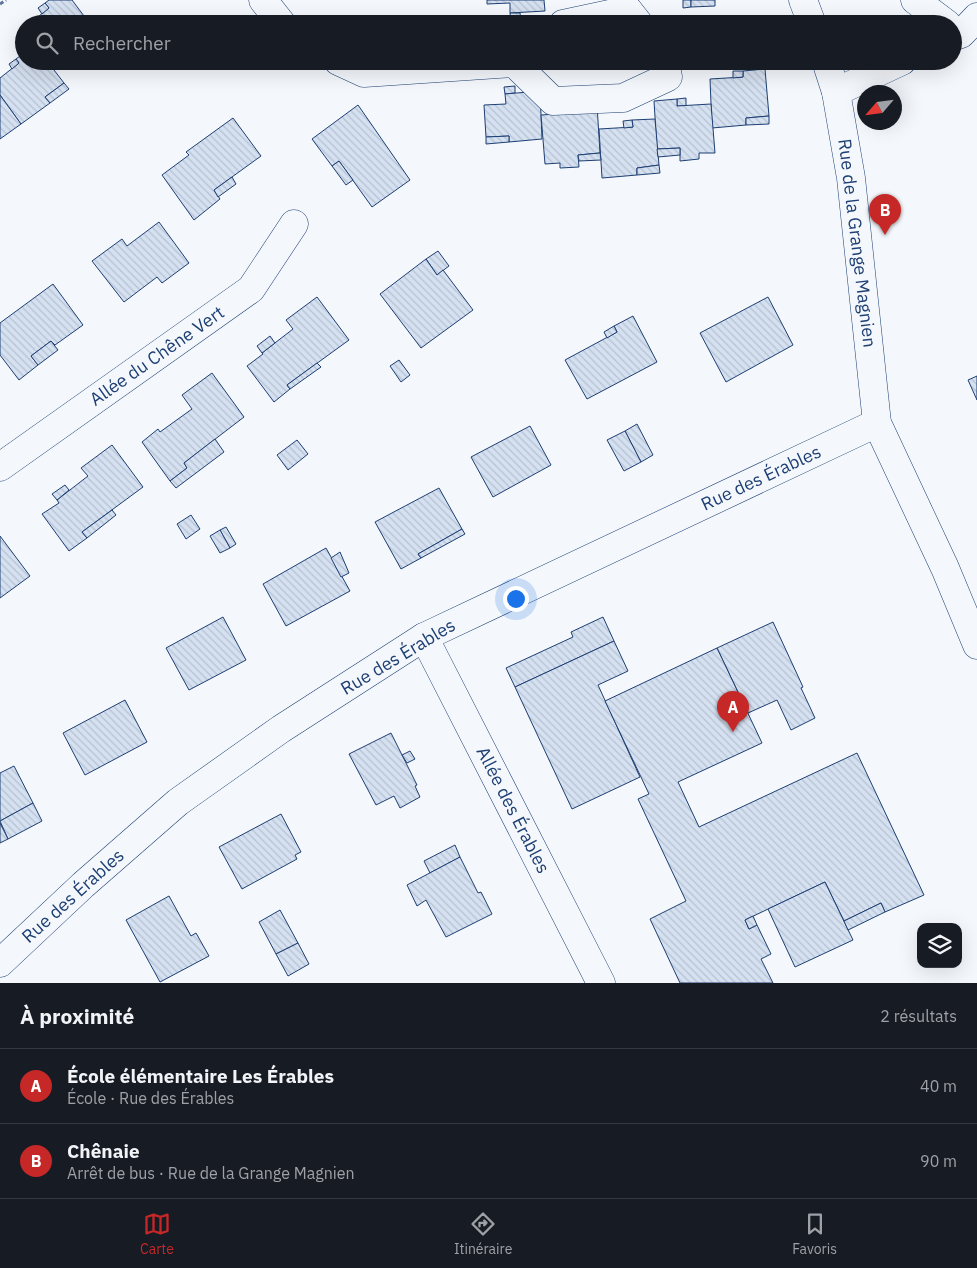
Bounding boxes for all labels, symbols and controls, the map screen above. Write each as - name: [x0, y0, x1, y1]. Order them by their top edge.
- search box: [15, 15, 962, 70]
- icon: search: [33, 29, 61, 57]
- text: Rechercher: [73, 31, 171, 55]
- north arrow: [857, 85, 902, 130]
- street label: Rue de la Grange Magnien: [833, 137, 882, 349]
- pin: B: [869, 194, 901, 235]
- street label: Allée du Chêne Vert: [85, 301, 228, 411]
- street label: Rue des Érables: [697, 440, 824, 515]
- your location: [503, 586, 529, 612]
- street label: Rue des Érables: [336, 613, 459, 700]
- pin: A: [717, 691, 749, 732]
- street label: Allée des Érables: [472, 743, 555, 877]
- street label: Rue des Érables: [17, 844, 129, 948]
- map controls: [917, 923, 962, 968]
- button: layers: [917, 923, 962, 968]
- text: À proximité: [20, 1002, 134, 1030]
- text: 2 résultats: [880, 1006, 957, 1026]
- text: École élémentaire Les Érables: [67, 1064, 334, 1088]
- text: A: [31, 1076, 41, 1096]
- text: 40 m: [920, 1076, 957, 1096]
- text: École · Rue des Érables: [67, 1088, 234, 1108]
- text: Chênaie: [67, 1139, 140, 1163]
- text: B: [31, 1151, 41, 1171]
- text: 90 m: [920, 1151, 957, 1171]
- text: Arrêt de bus · Rue de la Grange Magnien: [67, 1163, 355, 1183]
- tab: Carte: [140, 1210, 174, 1258]
- tab: Itinéraire: [454, 1210, 512, 1258]
- tab: Favoris: [792, 1210, 837, 1258]

